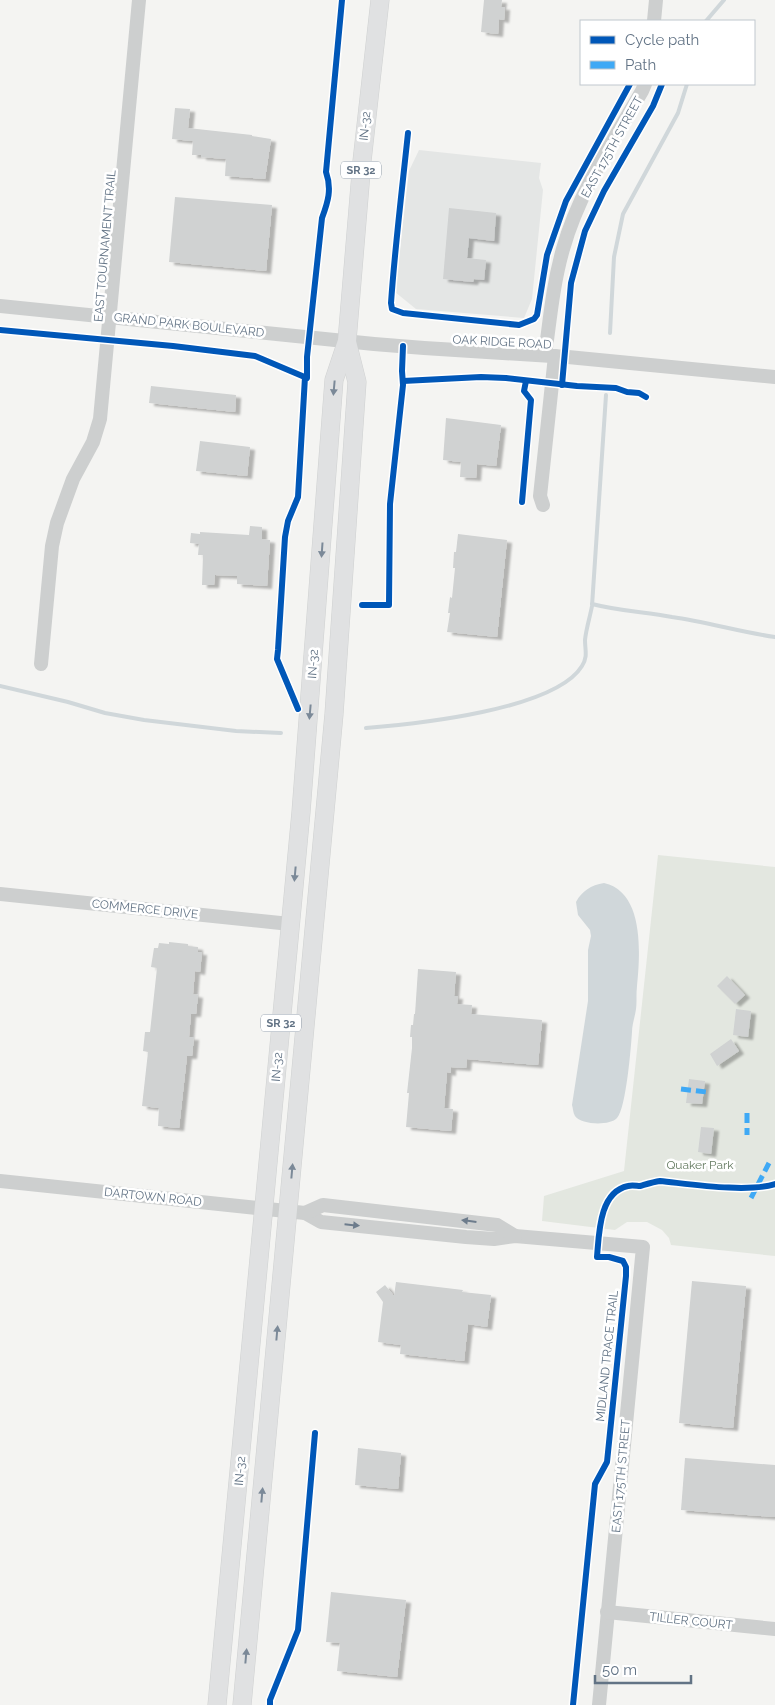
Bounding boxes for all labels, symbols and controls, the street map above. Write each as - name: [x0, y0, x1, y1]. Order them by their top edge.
- legend: [580, 20, 755, 85]
- text: Cycle path: [625, 31, 699, 49]
- text: Path: [625, 56, 656, 74]
- street label: EAST 175TH STREET: [578, 93, 646, 200]
- street label: IN-32: [356, 111, 374, 141]
- road number: SR 32: [341, 162, 381, 178]
- street label: EAST TOURNAMENT TRAIL: [91, 169, 119, 323]
- street label: GRAND PARK BOULEVARD: [113, 310, 265, 340]
- street label: OAK RIDGE ROAD: [452, 332, 552, 352]
- one-way arrow: [330, 380, 338, 396]
- one-way arrow: [317, 542, 325, 558]
- street label: IN-32: [305, 649, 321, 679]
- one-way arrow: [305, 704, 313, 720]
- one-way arrow: [291, 866, 299, 882]
- street label: COMMERCE DRIVE: [91, 896, 199, 922]
- road number: SR 32: [261, 1014, 301, 1032]
- street label: IN-32: [269, 1052, 285, 1082]
- park label: Quaker Park: [666, 1158, 734, 1172]
- one-way arrow: [288, 1163, 296, 1179]
- street label: DARTOWN ROAD: [104, 1185, 203, 1209]
- one-way arrow: [461, 1217, 477, 1225]
- one-way arrow: [344, 1221, 360, 1229]
- street label: MIDLAND TRACE TRAIL: [593, 1290, 621, 1422]
- one-way arrow: [273, 1325, 281, 1341]
- street label: EAST 175TH STREET: [609, 1418, 633, 1533]
- street label: IN-32: [232, 1456, 248, 1486]
- one-way arrow: [258, 1486, 266, 1502]
- street label: TILLER COURT: [649, 1610, 734, 1632]
- one-way arrow: [243, 1648, 251, 1664]
- scale bar: [595, 1652, 691, 1684]
- text: 50 m: [602, 1661, 637, 1679]

